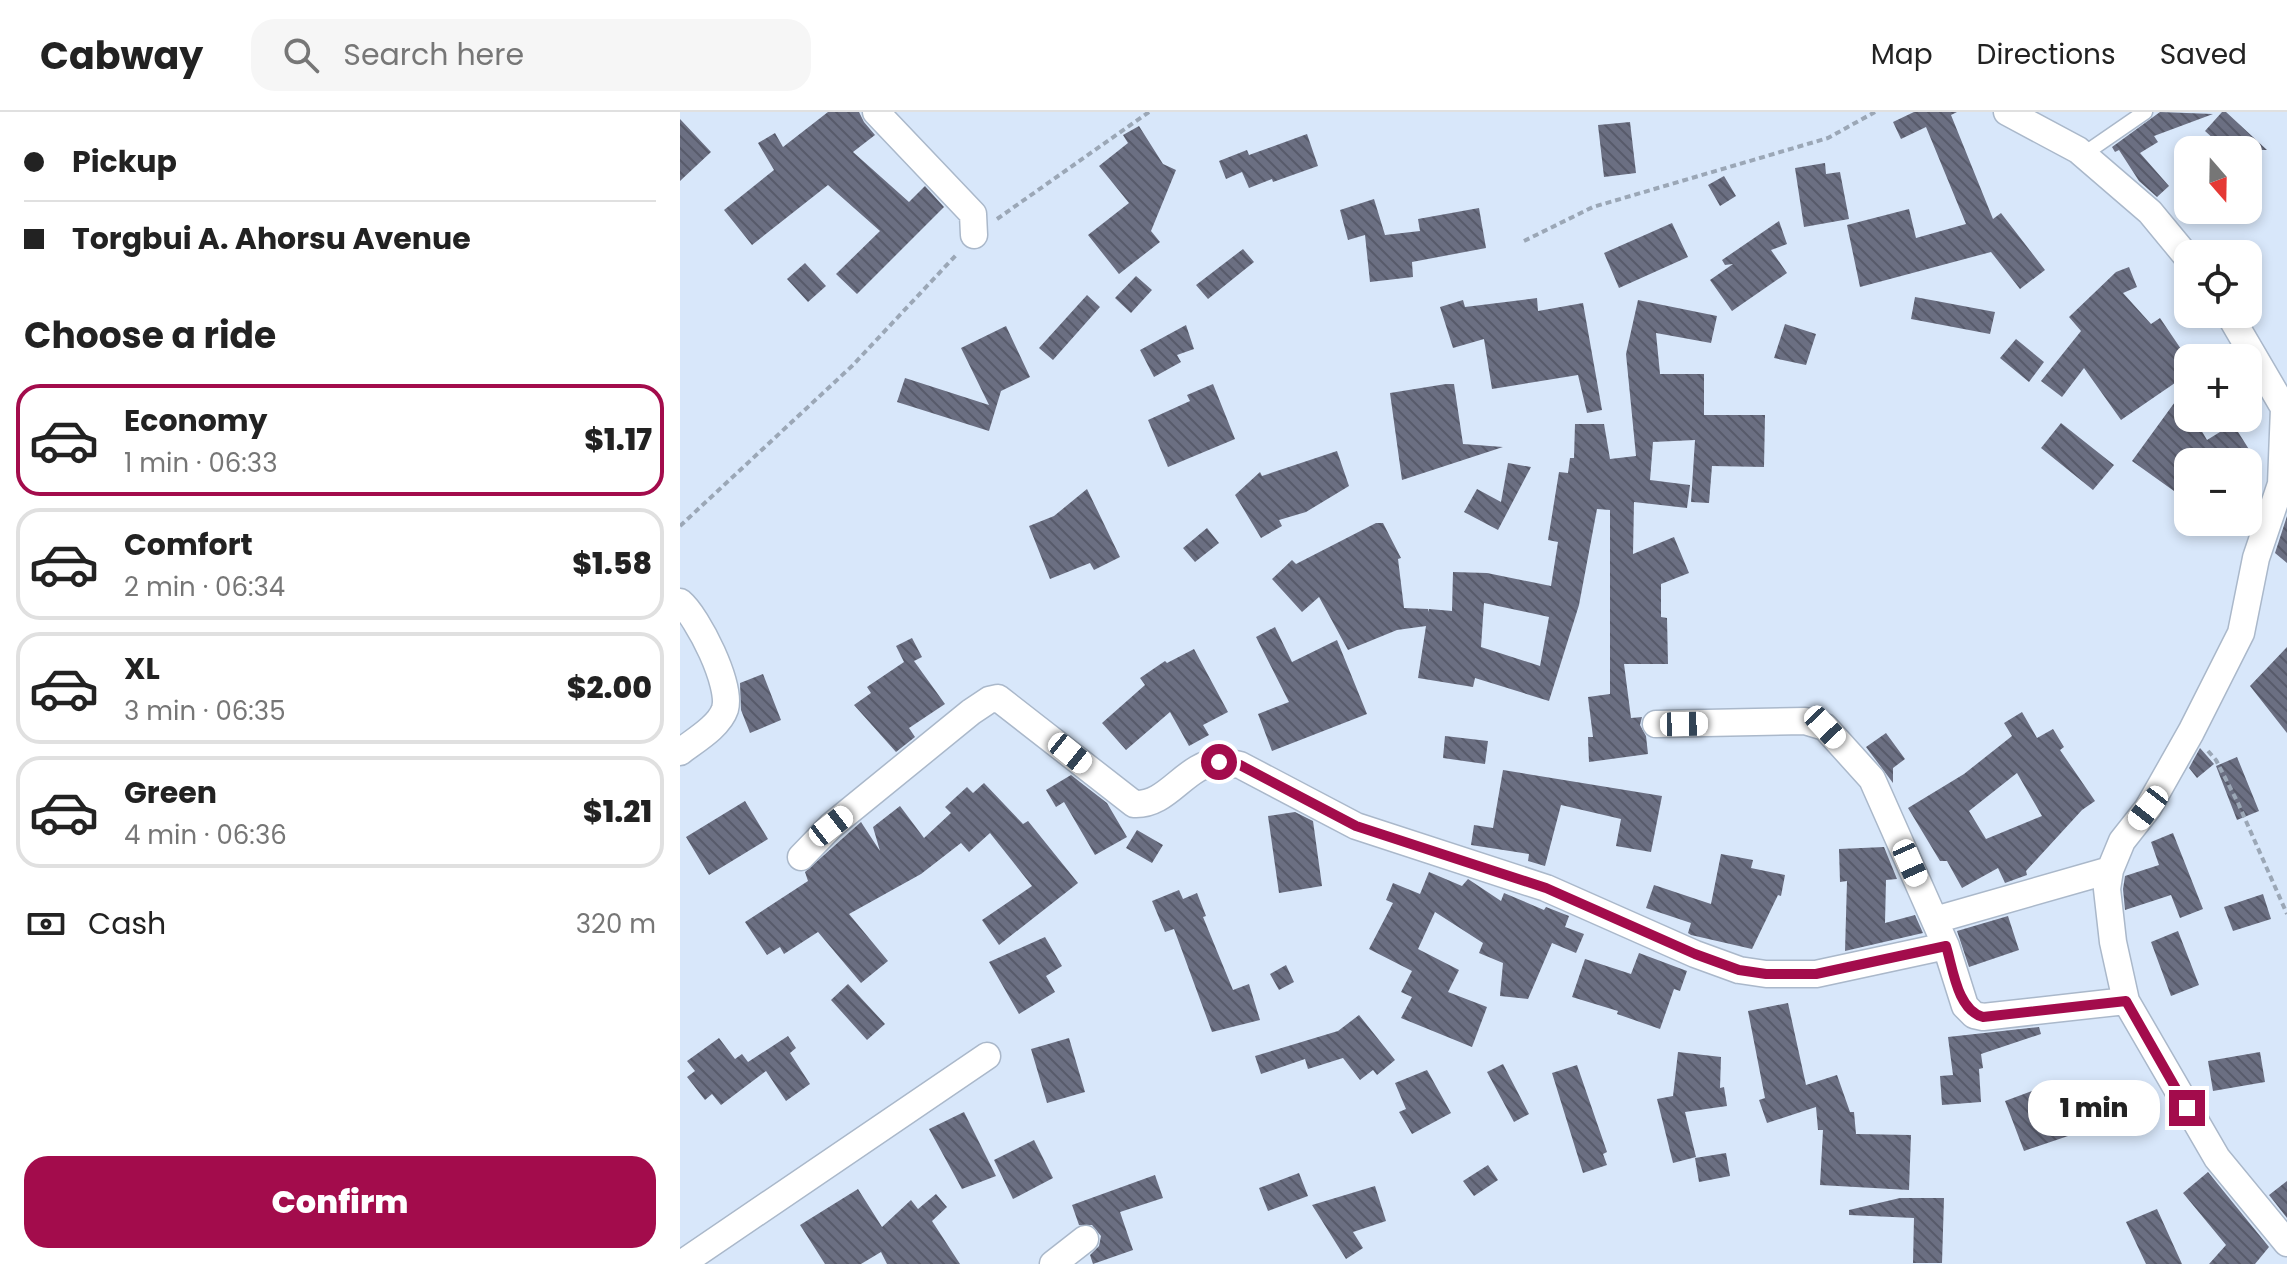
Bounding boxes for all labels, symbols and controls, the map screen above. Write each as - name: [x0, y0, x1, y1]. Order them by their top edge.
- search box: [251, 19, 811, 91]
- text: Cabway: [40, 29, 203, 82]
- icon: search: [279, 33, 323, 77]
- text: Search here: [343, 33, 524, 76]
- text: Map: [1871, 35, 1933, 74]
- text: Directions: [1977, 35, 2116, 74]
- text: Saved: [2160, 35, 2247, 74]
- north arrow: [2174, 136, 2262, 224]
- map controls: [2174, 136, 2262, 536]
- text: Pickup: [72, 140, 177, 183]
- text: Torgbui A. Ahorsu Avenue: [72, 217, 471, 260]
- button: locate: [2174, 240, 2262, 328]
- text: Choose a ride: [24, 310, 276, 361]
- button: +: [2174, 344, 2262, 432]
- text: Economy: [124, 399, 268, 442]
- icon: car: [28, 404, 100, 476]
- text: $1.17: [584, 418, 652, 461]
- text: 1 min · 06:33: [124, 445, 277, 481]
- button: −: [2174, 448, 2262, 536]
- text: Comfort: [124, 523, 253, 566]
- icon: car: [28, 528, 100, 600]
- text: $1.58: [572, 542, 652, 585]
- text: 2 min · 06:34: [124, 569, 285, 605]
- text: XL: [124, 647, 160, 690]
- icon: car: [28, 652, 100, 724]
- text: $2.00: [567, 666, 652, 709]
- text: 3 min · 06:35: [124, 693, 286, 729]
- car: [1800, 701, 1850, 753]
- car: [1660, 712, 1708, 736]
- car: [1044, 729, 1096, 777]
- route start: [1201, 744, 1237, 780]
- text: Green: [124, 771, 217, 814]
- icon: car: [28, 776, 100, 848]
- car: [2124, 782, 2172, 834]
- text: $1.21: [583, 790, 652, 833]
- car: [805, 802, 857, 850]
- text: 4 min · 06:36: [124, 817, 287, 853]
- car: [1889, 836, 1931, 890]
- icon: cash: [24, 902, 68, 946]
- text: Cash: [88, 902, 166, 945]
- text: 320 m: [576, 906, 656, 942]
- callout: 1 min: [2027, 1080, 2159, 1136]
- text: 1 min: [2060, 1090, 2128, 1126]
- route end: [2169, 1090, 2205, 1126]
- button: Confirm: [24, 1156, 656, 1248]

